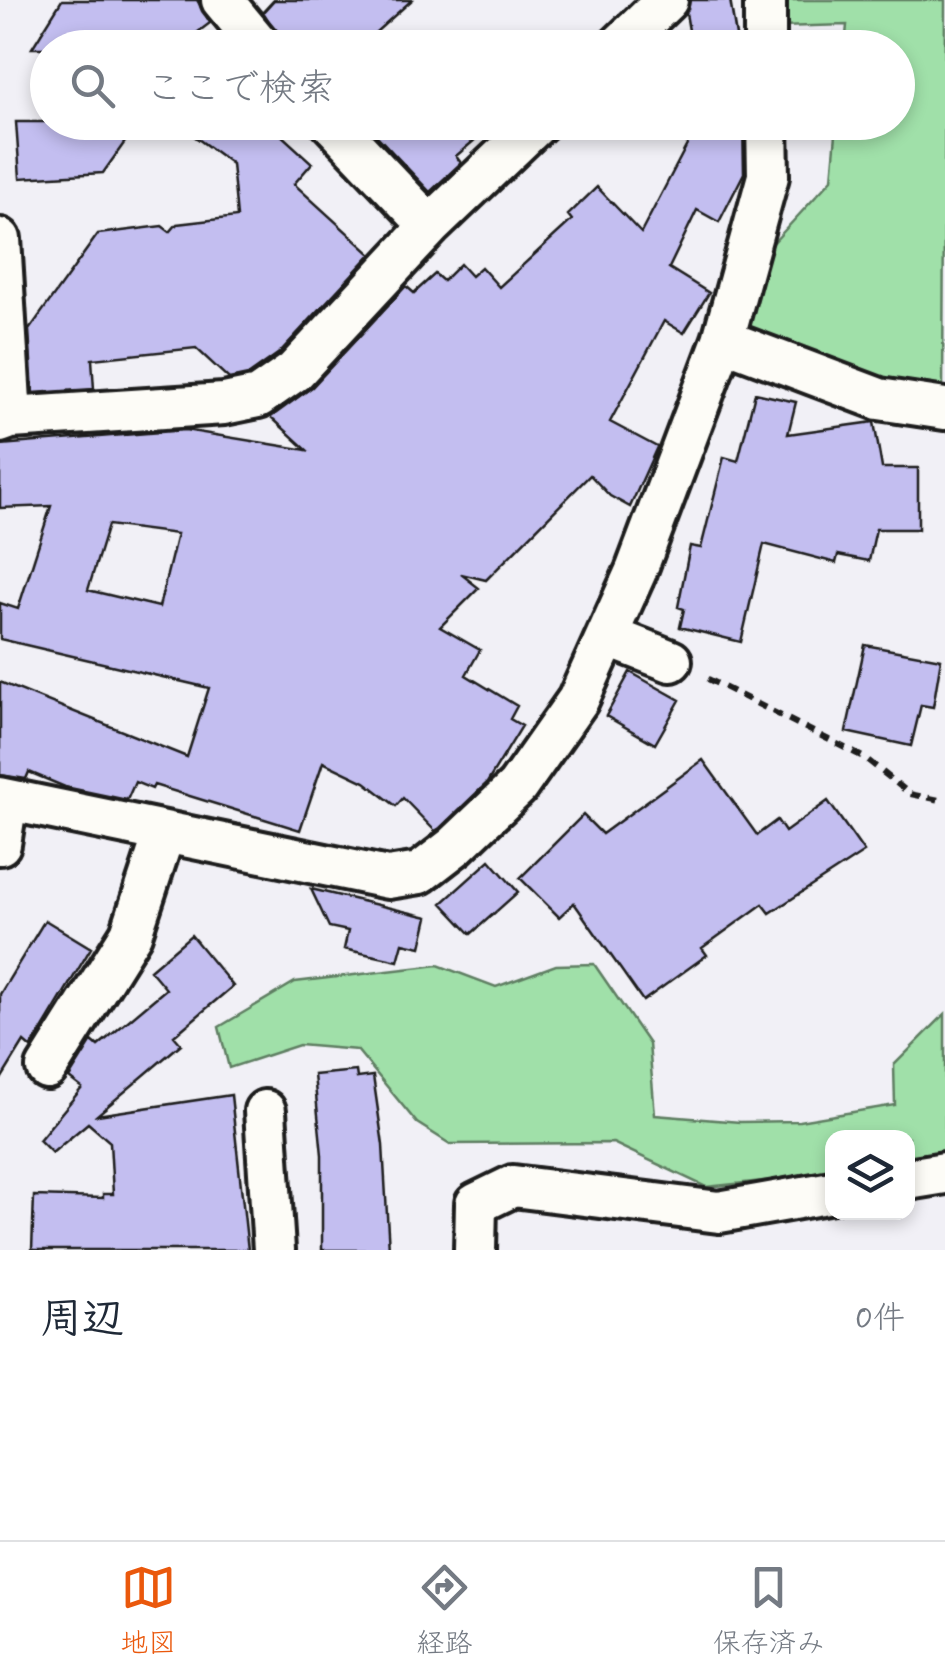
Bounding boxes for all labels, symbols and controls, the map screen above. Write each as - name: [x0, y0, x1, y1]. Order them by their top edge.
- search box: [30, 30, 915, 140]
- icon: search: [65, 58, 120, 113]
- text: ここで検索: [145, 65, 335, 114]
- map controls: [825, 1130, 915, 1220]
- button: layers: [825, 1130, 915, 1220]
- text: 周辺: [40, 1293, 124, 1348]
- text: 0件: [855, 1298, 905, 1340]
- tab: 地図: [120, 1560, 176, 1663]
- tab: 経路: [416, 1560, 473, 1663]
- tab: 保存済み: [713, 1560, 825, 1663]

